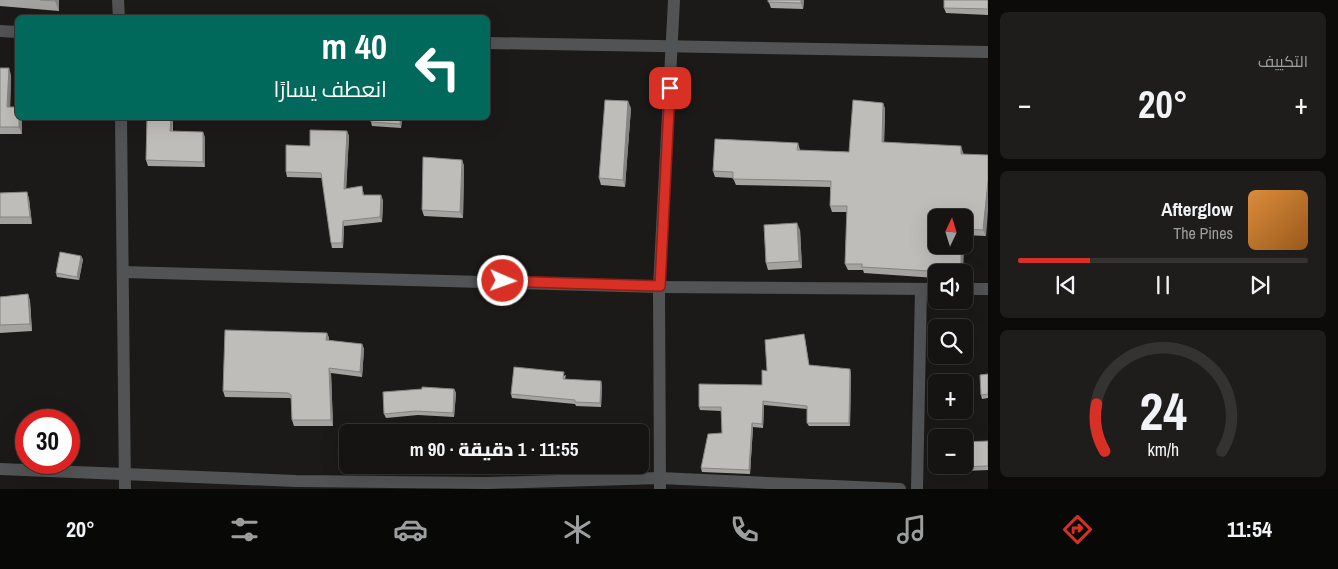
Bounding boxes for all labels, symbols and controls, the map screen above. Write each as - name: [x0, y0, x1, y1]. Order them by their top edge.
- text: 40 m: [322, 23, 387, 70]
- icon: left: [405, 35, 470, 100]
- text: التكييف: [1258, 50, 1308, 72]
- pin: [649, 67, 691, 109]
- text: انعطف يسارًا: [274, 74, 387, 104]
- icon: arrive: [656, 74, 684, 102]
- text: 20°: [1138, 79, 1188, 130]
- text: −: [1018, 85, 1031, 123]
- text: +: [1295, 85, 1308, 123]
- text: Afterglow: [1161, 196, 1233, 222]
- north arrow: [928, 209, 972, 254]
- map controls: [928, 209, 973, 474]
- text: The Pines: [1173, 222, 1233, 244]
- position arrow: [476, 254, 528, 306]
- button: sound: [928, 264, 973, 309]
- icon: previous: [1052, 271, 1080, 299]
- icon: pause: [1149, 271, 1177, 299]
- icon: next: [1246, 271, 1274, 299]
- button: search: [928, 319, 973, 364]
- button: +: [928, 374, 973, 419]
- text: 24: [1139, 376, 1187, 446]
- speed limit sign: 30: [15, 409, 80, 474]
- button: −: [928, 429, 973, 474]
- text: 11:55 · 1 دقيقة · 90 m: [410, 436, 578, 462]
- text: km/h: [1147, 438, 1179, 462]
- icon: filters: [227, 512, 262, 547]
- icon: car: [393, 512, 428, 547]
- icon: climate: [560, 512, 595, 547]
- icon: phone: [727, 512, 762, 547]
- icon: music: [894, 512, 929, 547]
- icon: directions: [1060, 512, 1095, 547]
- text: 20°: [66, 514, 95, 544]
- text: 11:54: [1227, 514, 1272, 544]

